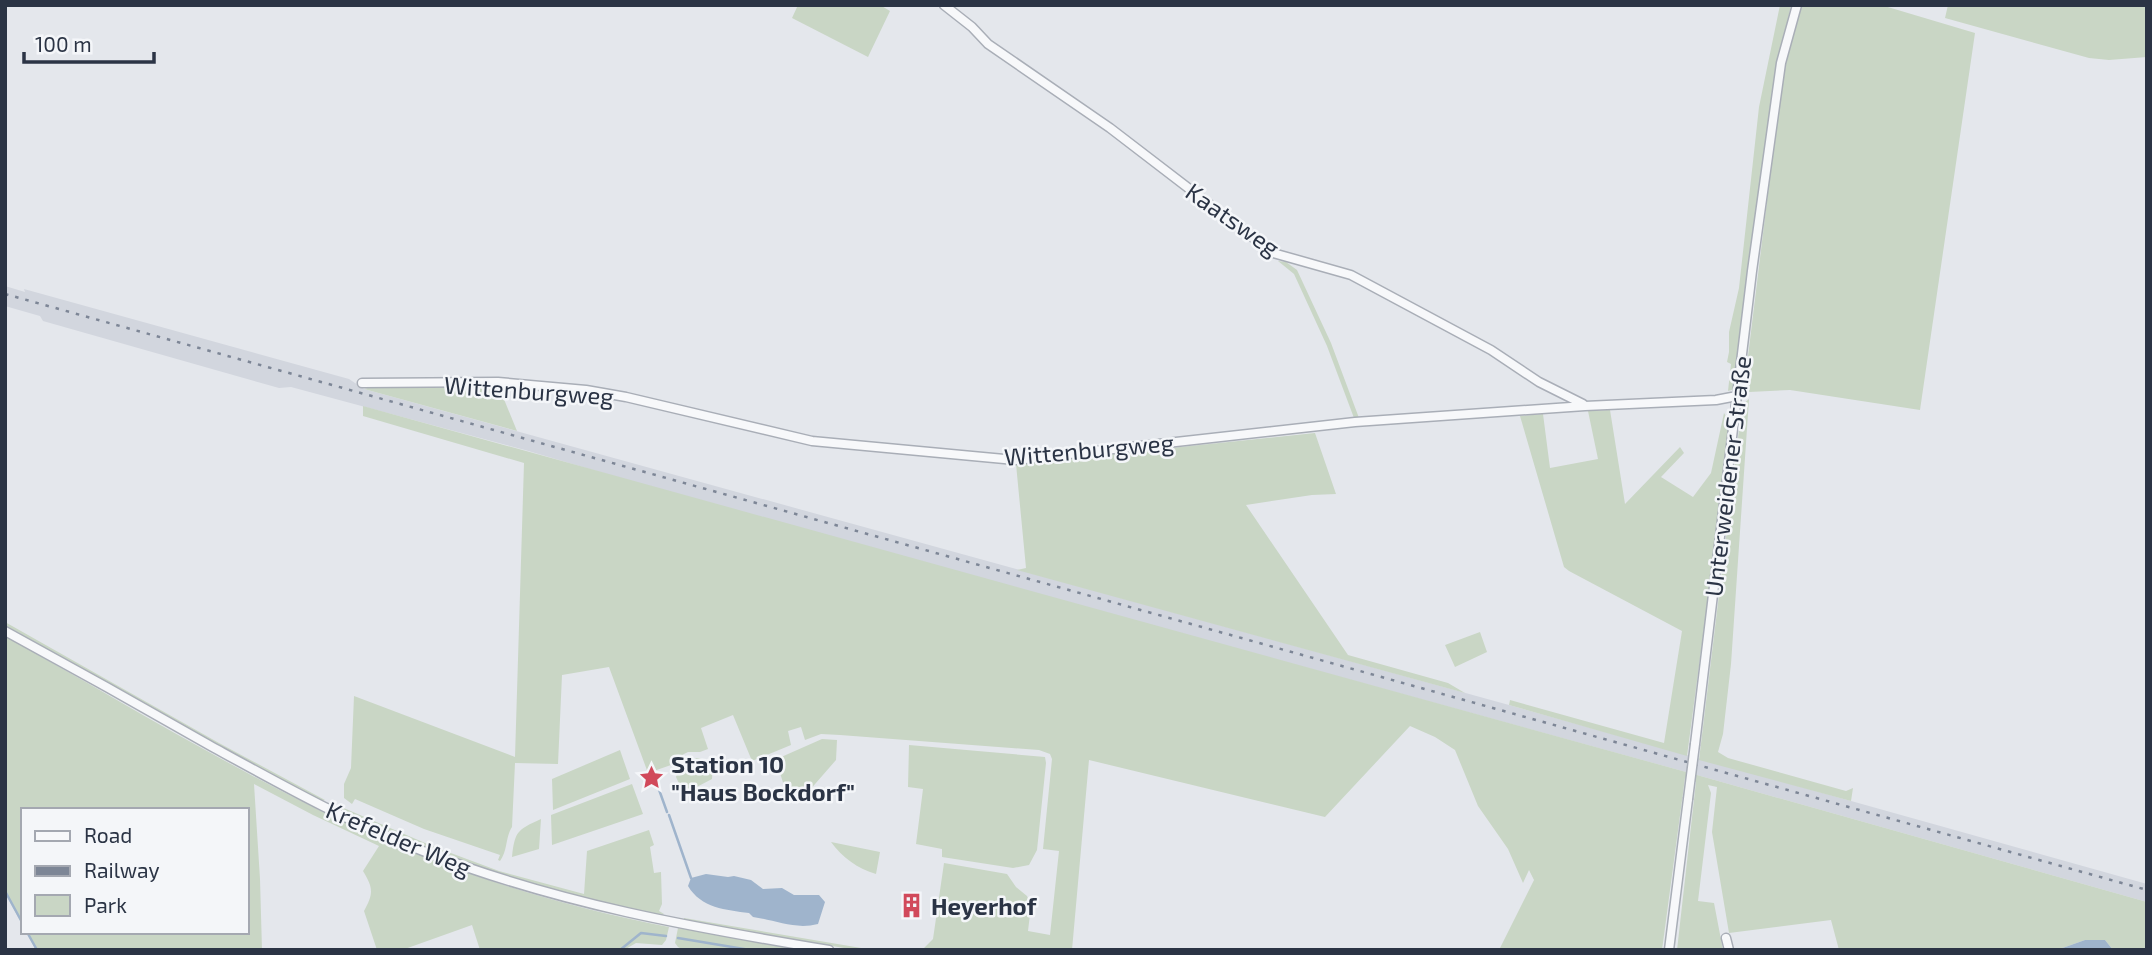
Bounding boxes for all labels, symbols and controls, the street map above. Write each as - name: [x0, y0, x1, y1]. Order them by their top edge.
- scale bar: [24, 21, 154, 65]
- text: 100 m: [35, 31, 92, 56]
- street label: Kaatsweg: [1181, 176, 1285, 262]
- street label: Unterweidener Straße: [1698, 354, 1756, 598]
- street label: Wittenburgweg: [443, 370, 615, 410]
- street label: Wittenburgweg: [1003, 427, 1175, 471]
- place label: Station 10 "Haus Bockdorf": [671, 749, 855, 806]
- place icon: Station 10 "Haus Bockdorf": [637, 763, 665, 791]
- street label: Krefelder Weg: [322, 794, 476, 882]
- legend: [21, 808, 248, 934]
- text: Road: [84, 822, 132, 847]
- text: Railway: [84, 857, 160, 882]
- building icon: Heyerhof: [897, 891, 925, 919]
- place label: Heyerhof: [931, 891, 1038, 920]
- text: Park: [84, 892, 127, 917]

